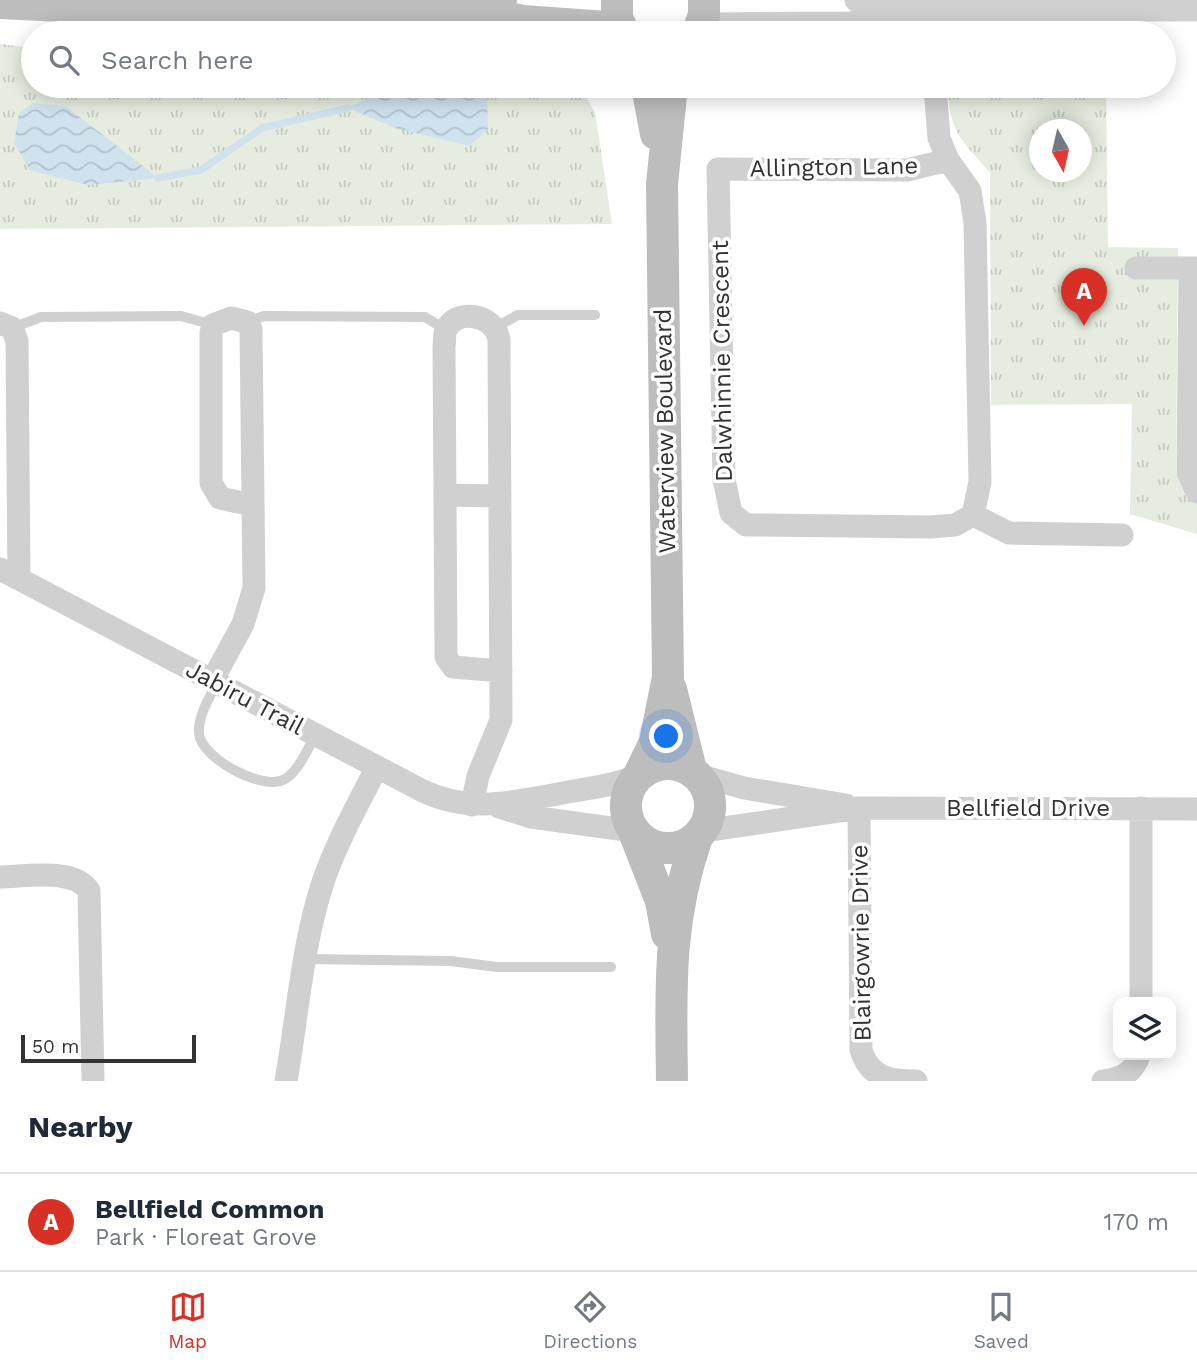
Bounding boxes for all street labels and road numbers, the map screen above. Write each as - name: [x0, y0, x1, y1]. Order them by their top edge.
- street label: Allington Lane: [749, 152, 919, 182]
- street label: Dalwhinnie Crescent: [706, 240, 738, 482]
- street label: Waterview Boulevard: [649, 308, 681, 554]
- street label: Jabiru Trail: [181, 655, 309, 741]
- street label: Bellfield Drive: [946, 794, 1110, 822]
- street label: Blairgowrie Drive: [845, 844, 877, 1042]

